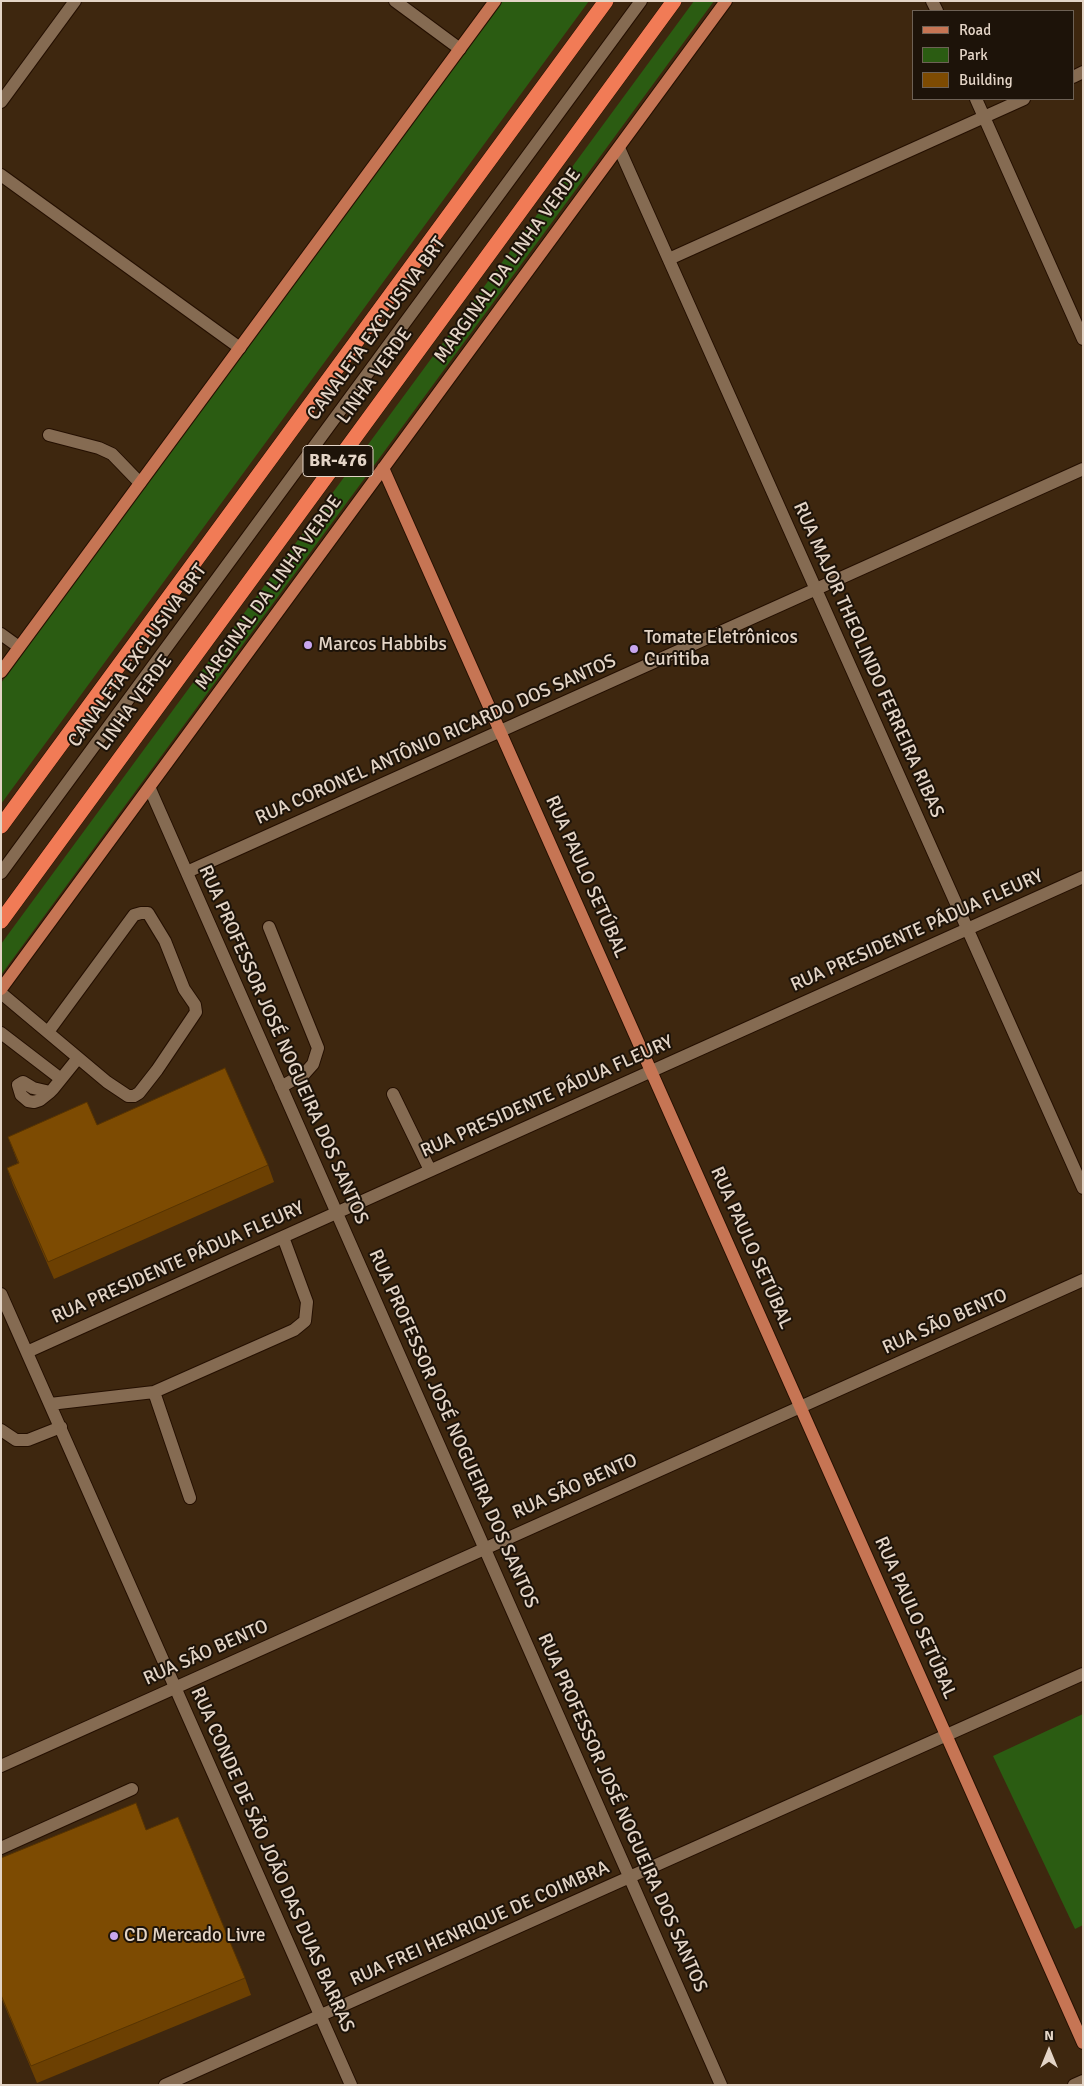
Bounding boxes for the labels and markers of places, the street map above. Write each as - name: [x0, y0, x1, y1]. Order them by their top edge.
- place label: Tomate Eletrônicos Curitiba: [644, 627, 798, 671]
- place label: Marcos Habbibs: [318, 634, 447, 656]
- marker: Marcos Habbibs: [302, 639, 314, 651]
- marker: Tomate Eletrônicos Curitiba: [628, 643, 640, 655]
- place label: CD Mercado Livre: [124, 1925, 265, 1947]
- marker: CD Mercado Livre: [108, 1930, 120, 1942]

